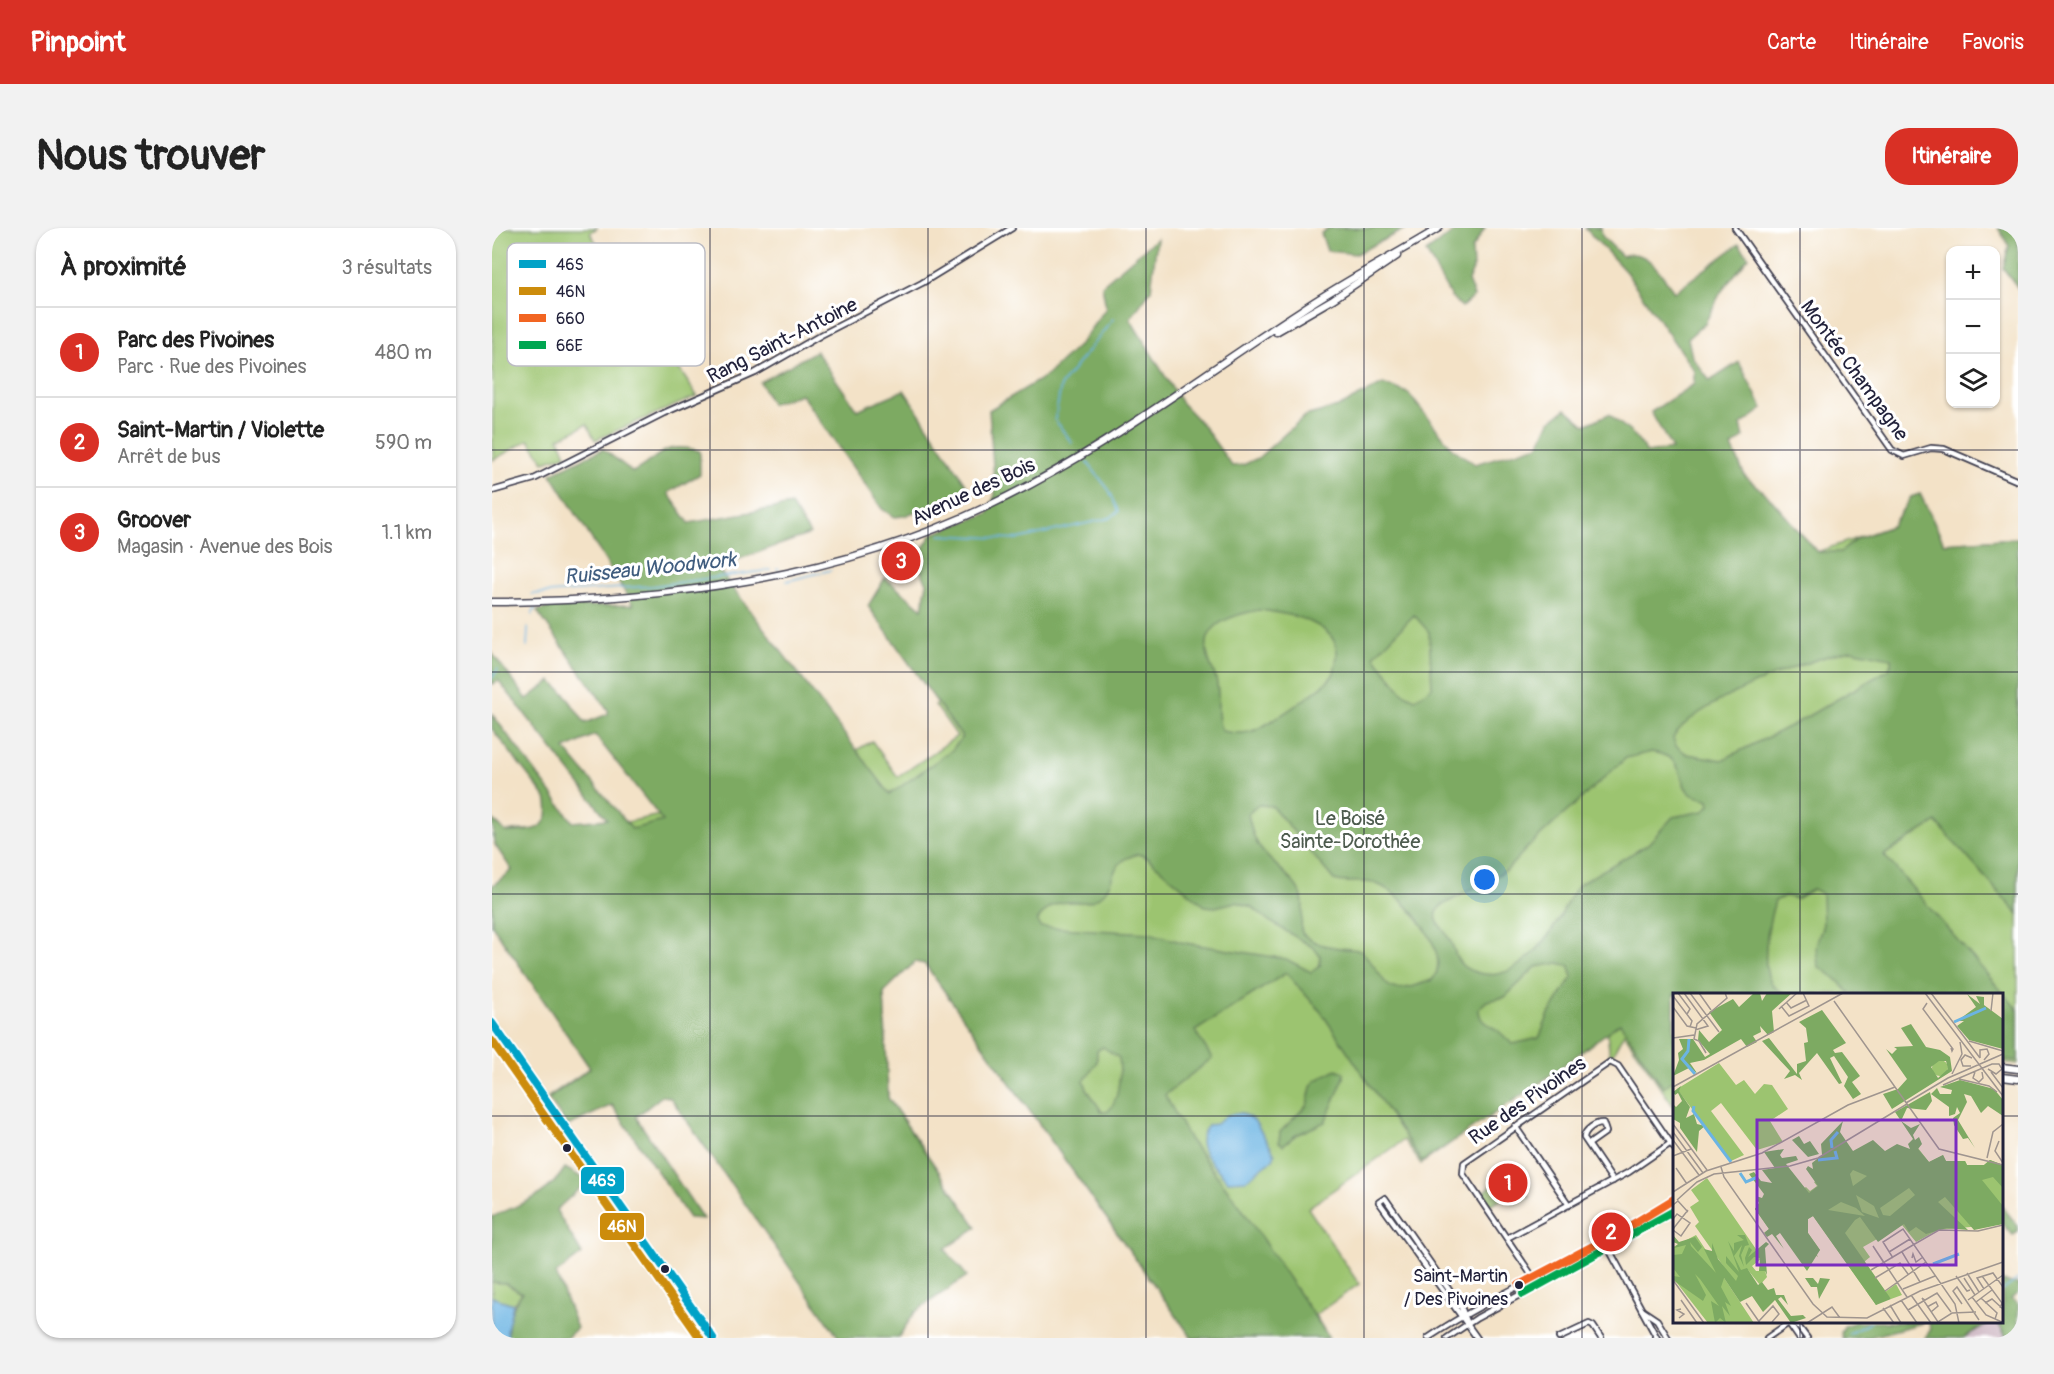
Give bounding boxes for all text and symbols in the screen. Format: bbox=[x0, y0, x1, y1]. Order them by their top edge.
text: Pinpoint bbox=[30, 25, 126, 60]
text: Carte bbox=[1767, 29, 1816, 56]
text: Itinéraire bbox=[1849, 29, 1929, 56]
text: Favoris bbox=[1962, 29, 2024, 56]
button: Itinéraire bbox=[1885, 128, 2018, 185]
text: Nous trouver bbox=[36, 130, 265, 182]
legend bbox=[507, 243, 705, 366]
map controls bbox=[1946, 246, 2000, 408]
button: + bbox=[1946, 246, 2000, 300]
text: À proximité bbox=[60, 251, 187, 283]
text: 3 résultats bbox=[342, 255, 432, 280]
text: 46S bbox=[556, 255, 584, 275]
text: 46N bbox=[556, 282, 585, 302]
street label: Rang Saint-Antoine bbox=[703, 292, 862, 389]
street label: Montée Champagne bbox=[1795, 295, 1914, 446]
button: − bbox=[1946, 300, 2000, 354]
text: 66O bbox=[556, 309, 585, 329]
text: Parc des Pivoines bbox=[117, 326, 274, 354]
text: 66E bbox=[556, 336, 583, 356]
text: 1 bbox=[76, 340, 83, 365]
text: 480 m bbox=[375, 340, 432, 365]
text: Parc · Rue des Pivoines bbox=[117, 354, 306, 379]
button: layers bbox=[1946, 354, 2000, 408]
text: Saint-Martin / Violette bbox=[117, 416, 324, 444]
text: 2 bbox=[74, 430, 85, 455]
text: 590 m bbox=[375, 430, 432, 455]
text: Arrêt de bus bbox=[117, 444, 220, 469]
street label: Avenue des Bois bbox=[907, 452, 1039, 531]
text: Groover bbox=[117, 506, 191, 534]
text: 3 bbox=[74, 520, 85, 545]
text: 1.1 km bbox=[382, 520, 432, 545]
text: Magasin · Avenue des Bois bbox=[117, 534, 332, 559]
pin: 3 bbox=[882, 538, 920, 584]
water label: Ruisseau Woodwork bbox=[563, 546, 739, 591]
park label: Le Boisé Sainte-Dorothée bbox=[1280, 806, 1420, 854]
your location bbox=[1470, 865, 1499, 894]
inset map bbox=[1673, 993, 2003, 1323]
street label: Rue des Pivoines bbox=[1464, 1051, 1591, 1150]
unlabelled marker bbox=[561, 1142, 573, 1154]
pin: 1 bbox=[1488, 1160, 1528, 1206]
line badge: 46S bbox=[580, 1166, 625, 1195]
text: 46S bbox=[588, 1171, 616, 1191]
pin: 2 bbox=[1592, 1210, 1630, 1254]
line badge: 46N bbox=[599, 1212, 645, 1241]
text: 46N bbox=[607, 1217, 637, 1237]
unlabelled marker bbox=[659, 1263, 671, 1275]
place label: Saint-Martin / Des Pivoines bbox=[1404, 1265, 1508, 1311]
marker: Saint-Martin / Des Pivoines bbox=[1513, 1279, 1525, 1291]

